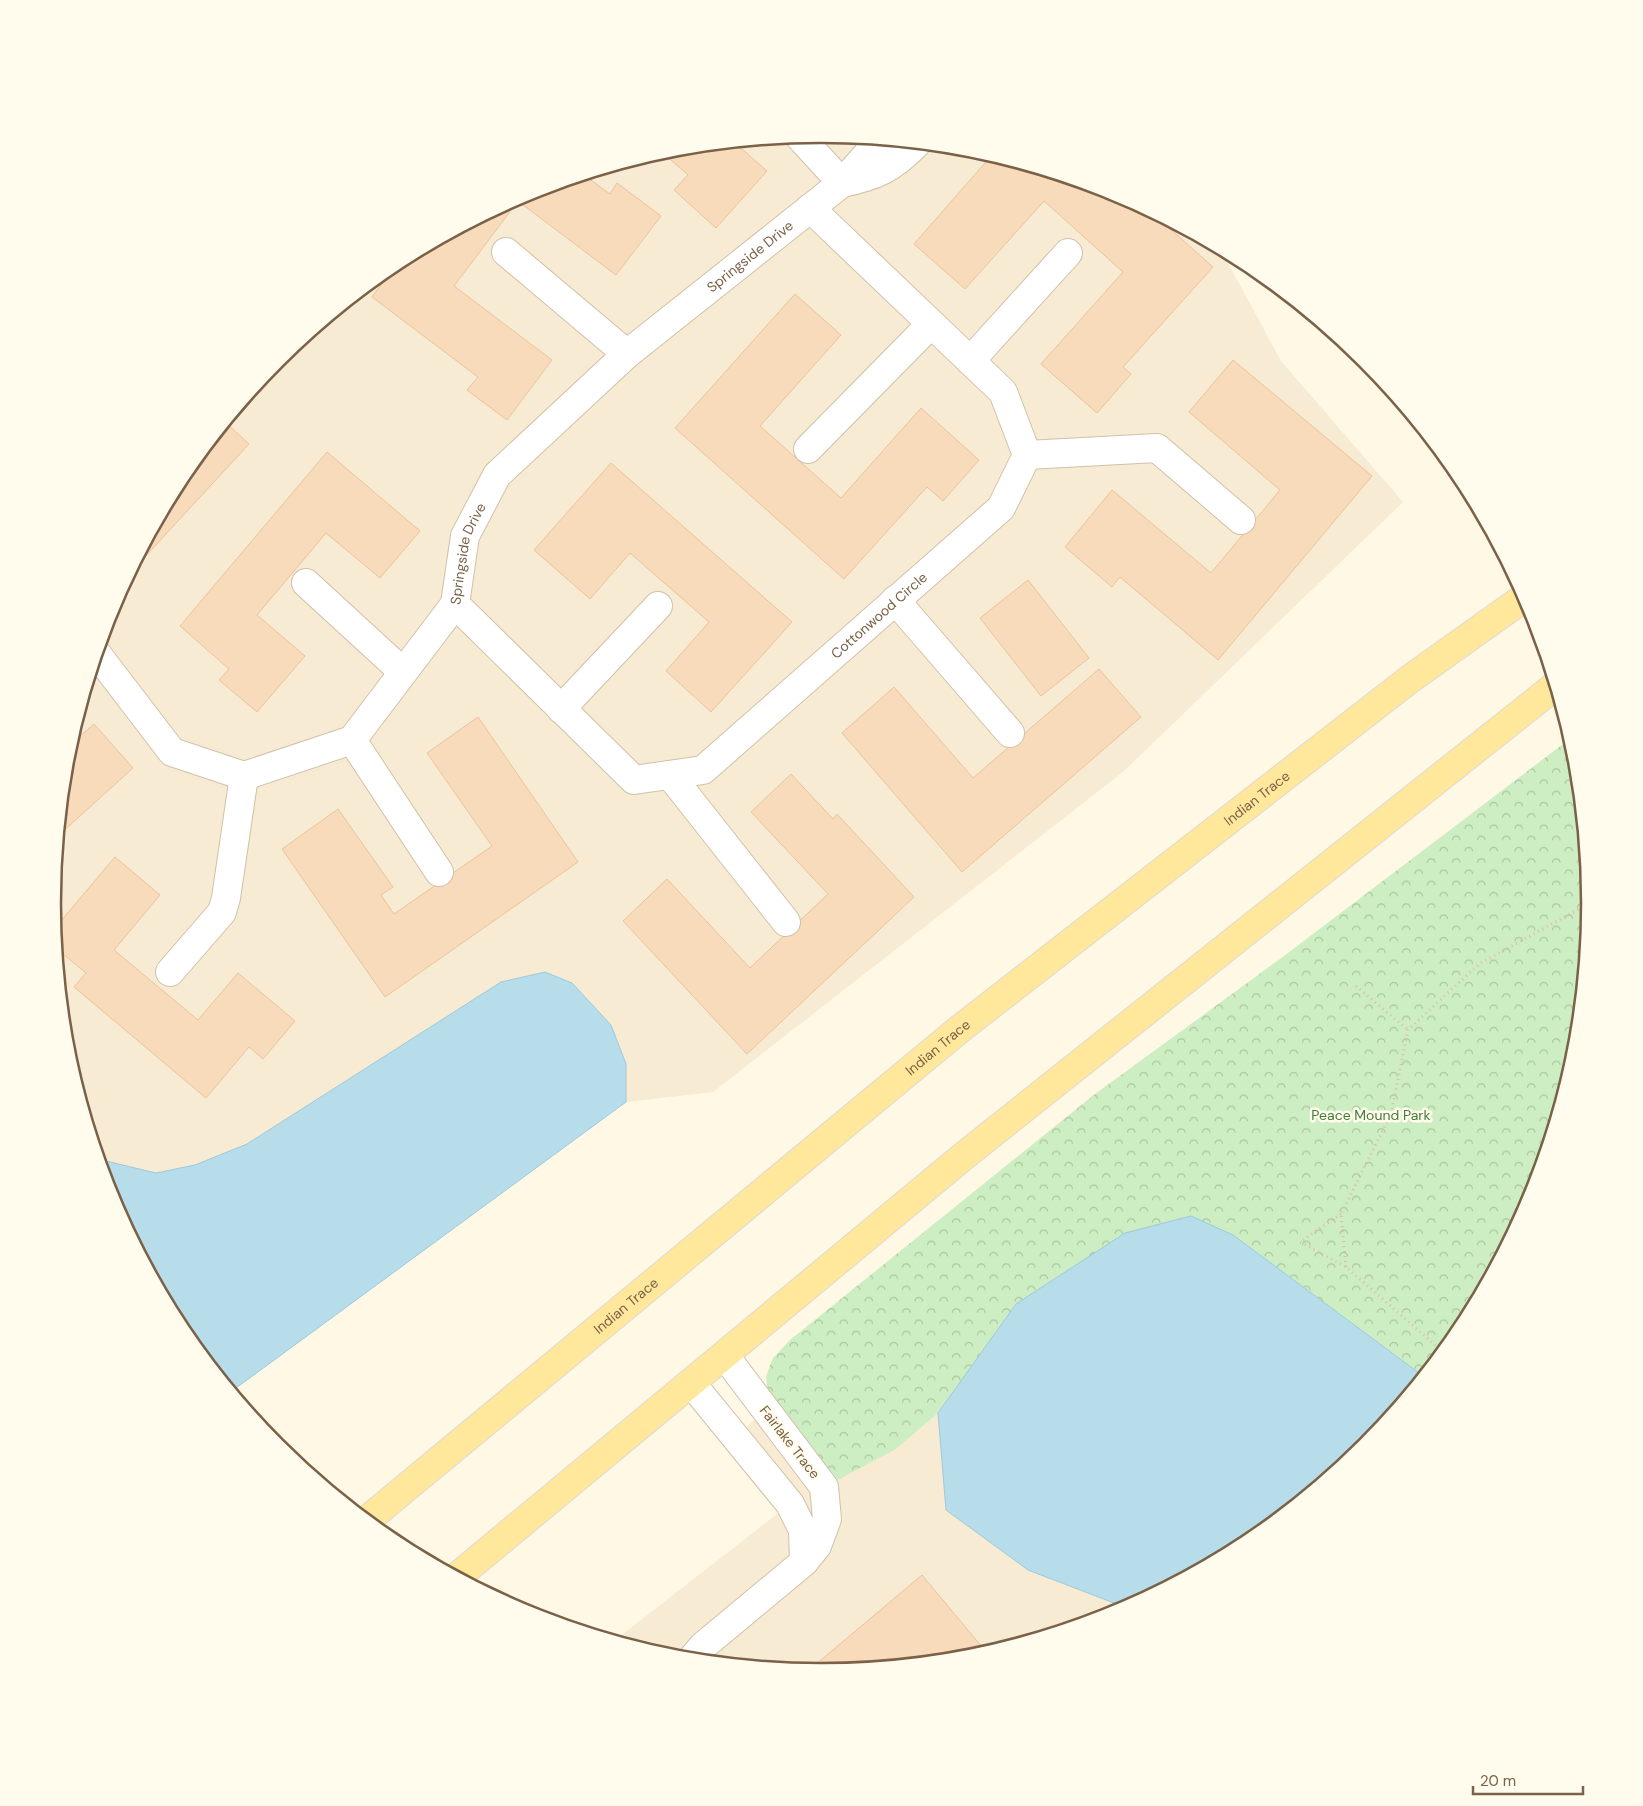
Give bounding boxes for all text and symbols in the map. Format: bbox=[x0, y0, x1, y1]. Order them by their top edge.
street label: Springside Drive bbox=[703, 216, 797, 296]
street label: Springside Drive bbox=[446, 500, 490, 606]
street label: Cottonwood Circle bbox=[827, 568, 931, 662]
street label: Indian Trace bbox=[1220, 767, 1293, 829]
street label: Indian Trace bbox=[902, 1015, 974, 1079]
park label: Peace Mound Park bbox=[1311, 1106, 1431, 1124]
street label: Indian Trace bbox=[590, 1274, 662, 1338]
street label: Fairlake Trace bbox=[756, 1402, 824, 1482]
scale bar bbox=[1473, 1764, 1583, 1796]
text: 20 m bbox=[1480, 1771, 1516, 1791]

